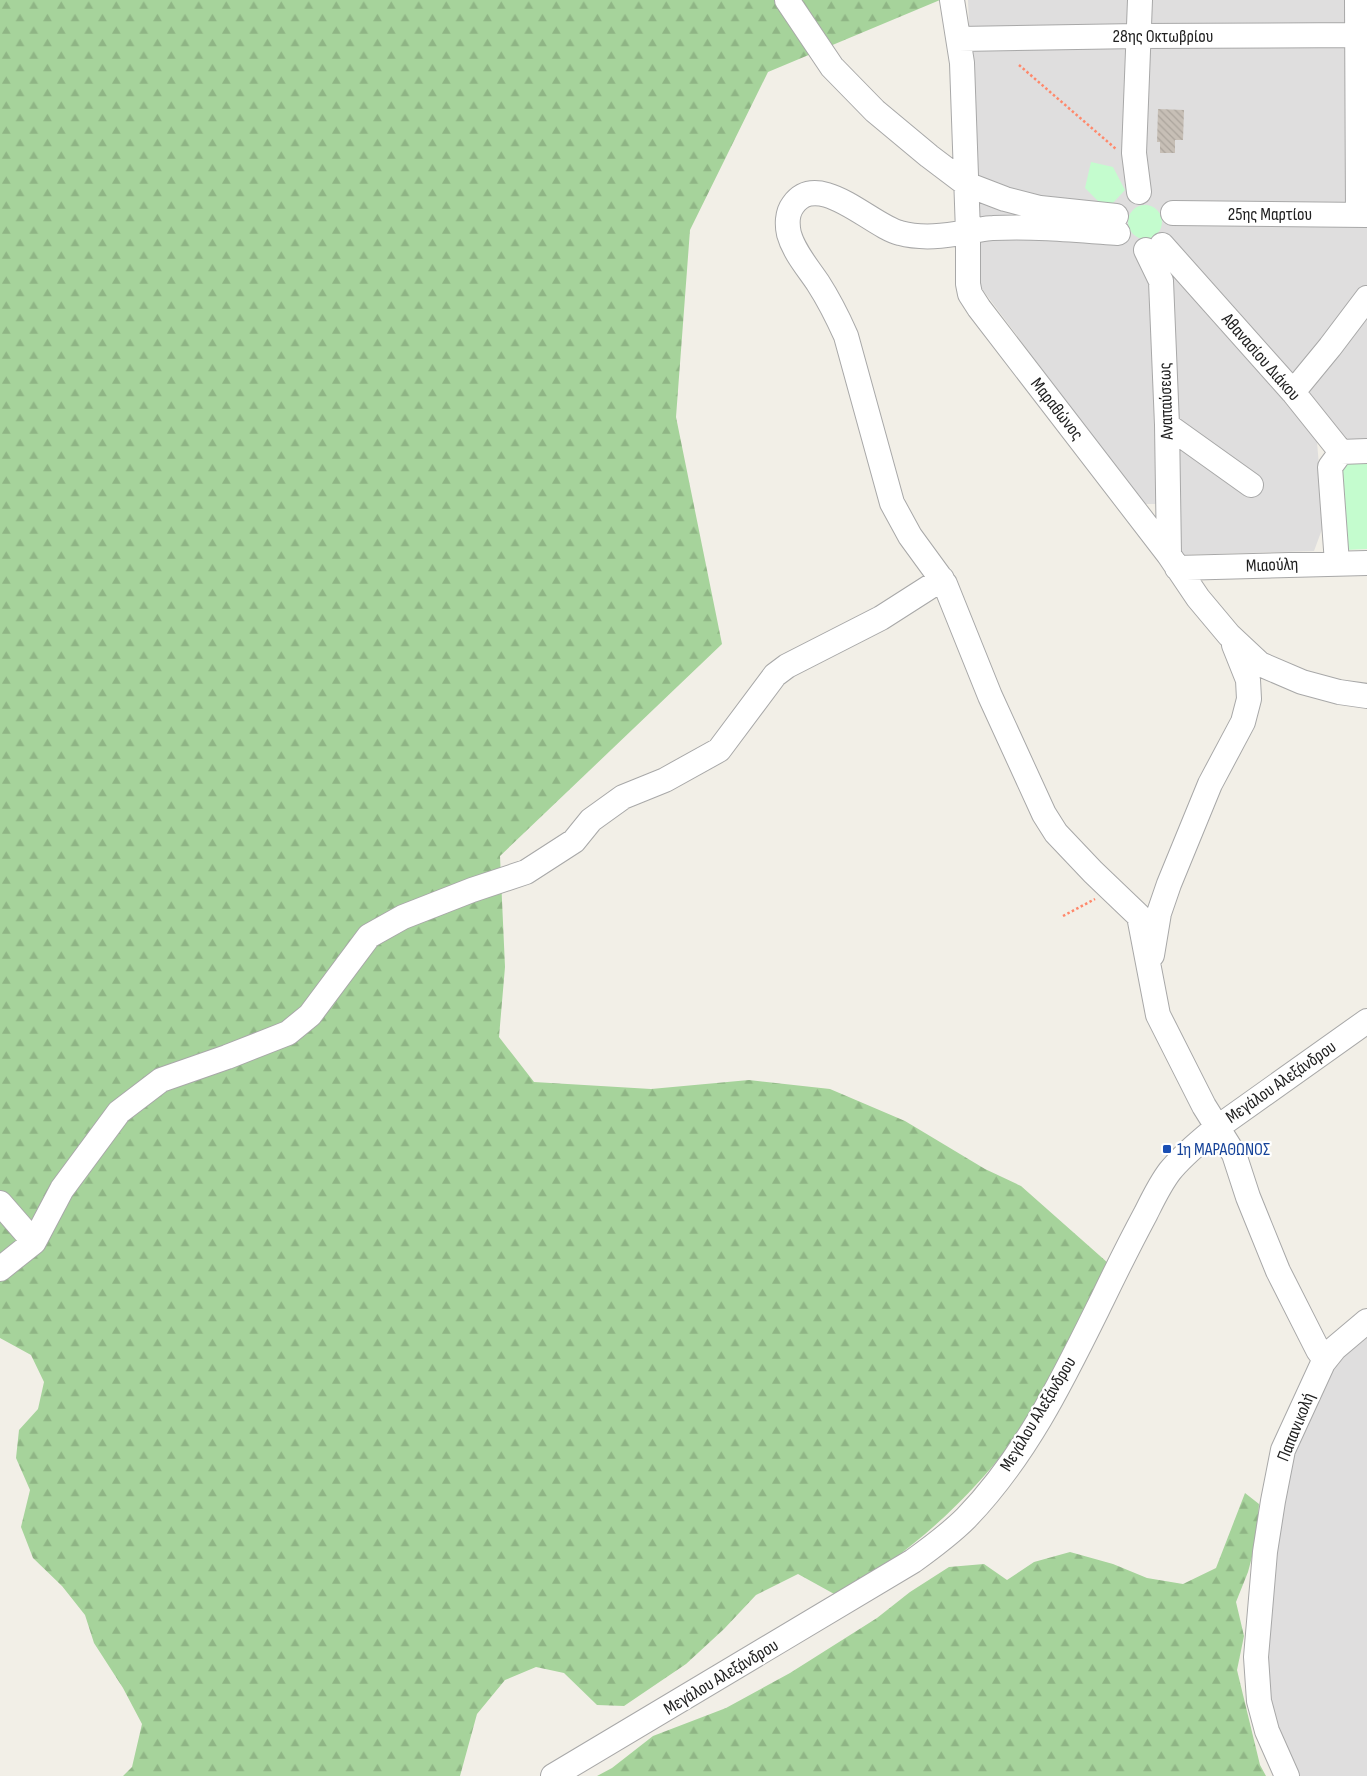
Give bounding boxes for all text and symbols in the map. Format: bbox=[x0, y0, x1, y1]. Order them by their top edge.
street label: 28ης Οκτωβρίου bbox=[1113, 26, 1213, 47]
street label: 25ης Μαρτίου bbox=[1228, 204, 1312, 225]
street label: Αθανασίου Διάκου bbox=[1217, 308, 1305, 405]
street label: Αναπαύσεως bbox=[1154, 362, 1178, 441]
street label: Μαραθώνος bbox=[1026, 374, 1088, 444]
street label: Μιαούλη bbox=[1246, 554, 1298, 576]
street label: Μεγάλου Αλεξάνδρου bbox=[1222, 1036, 1340, 1128]
place label: 1η ΜΑΡΑΘΩΝΟΣ bbox=[1177, 1139, 1270, 1160]
marker: 1η ΜΑΡΑΘΩΝΟΣ bbox=[1161, 1143, 1173, 1155]
street label: Μεγάλου Αλεξάνδρου bbox=[996, 1353, 1080, 1475]
street label: Παπανικολή bbox=[1273, 1390, 1319, 1464]
street label: Μεγάλου Αλεξάνδρου bbox=[660, 1635, 782, 1719]

